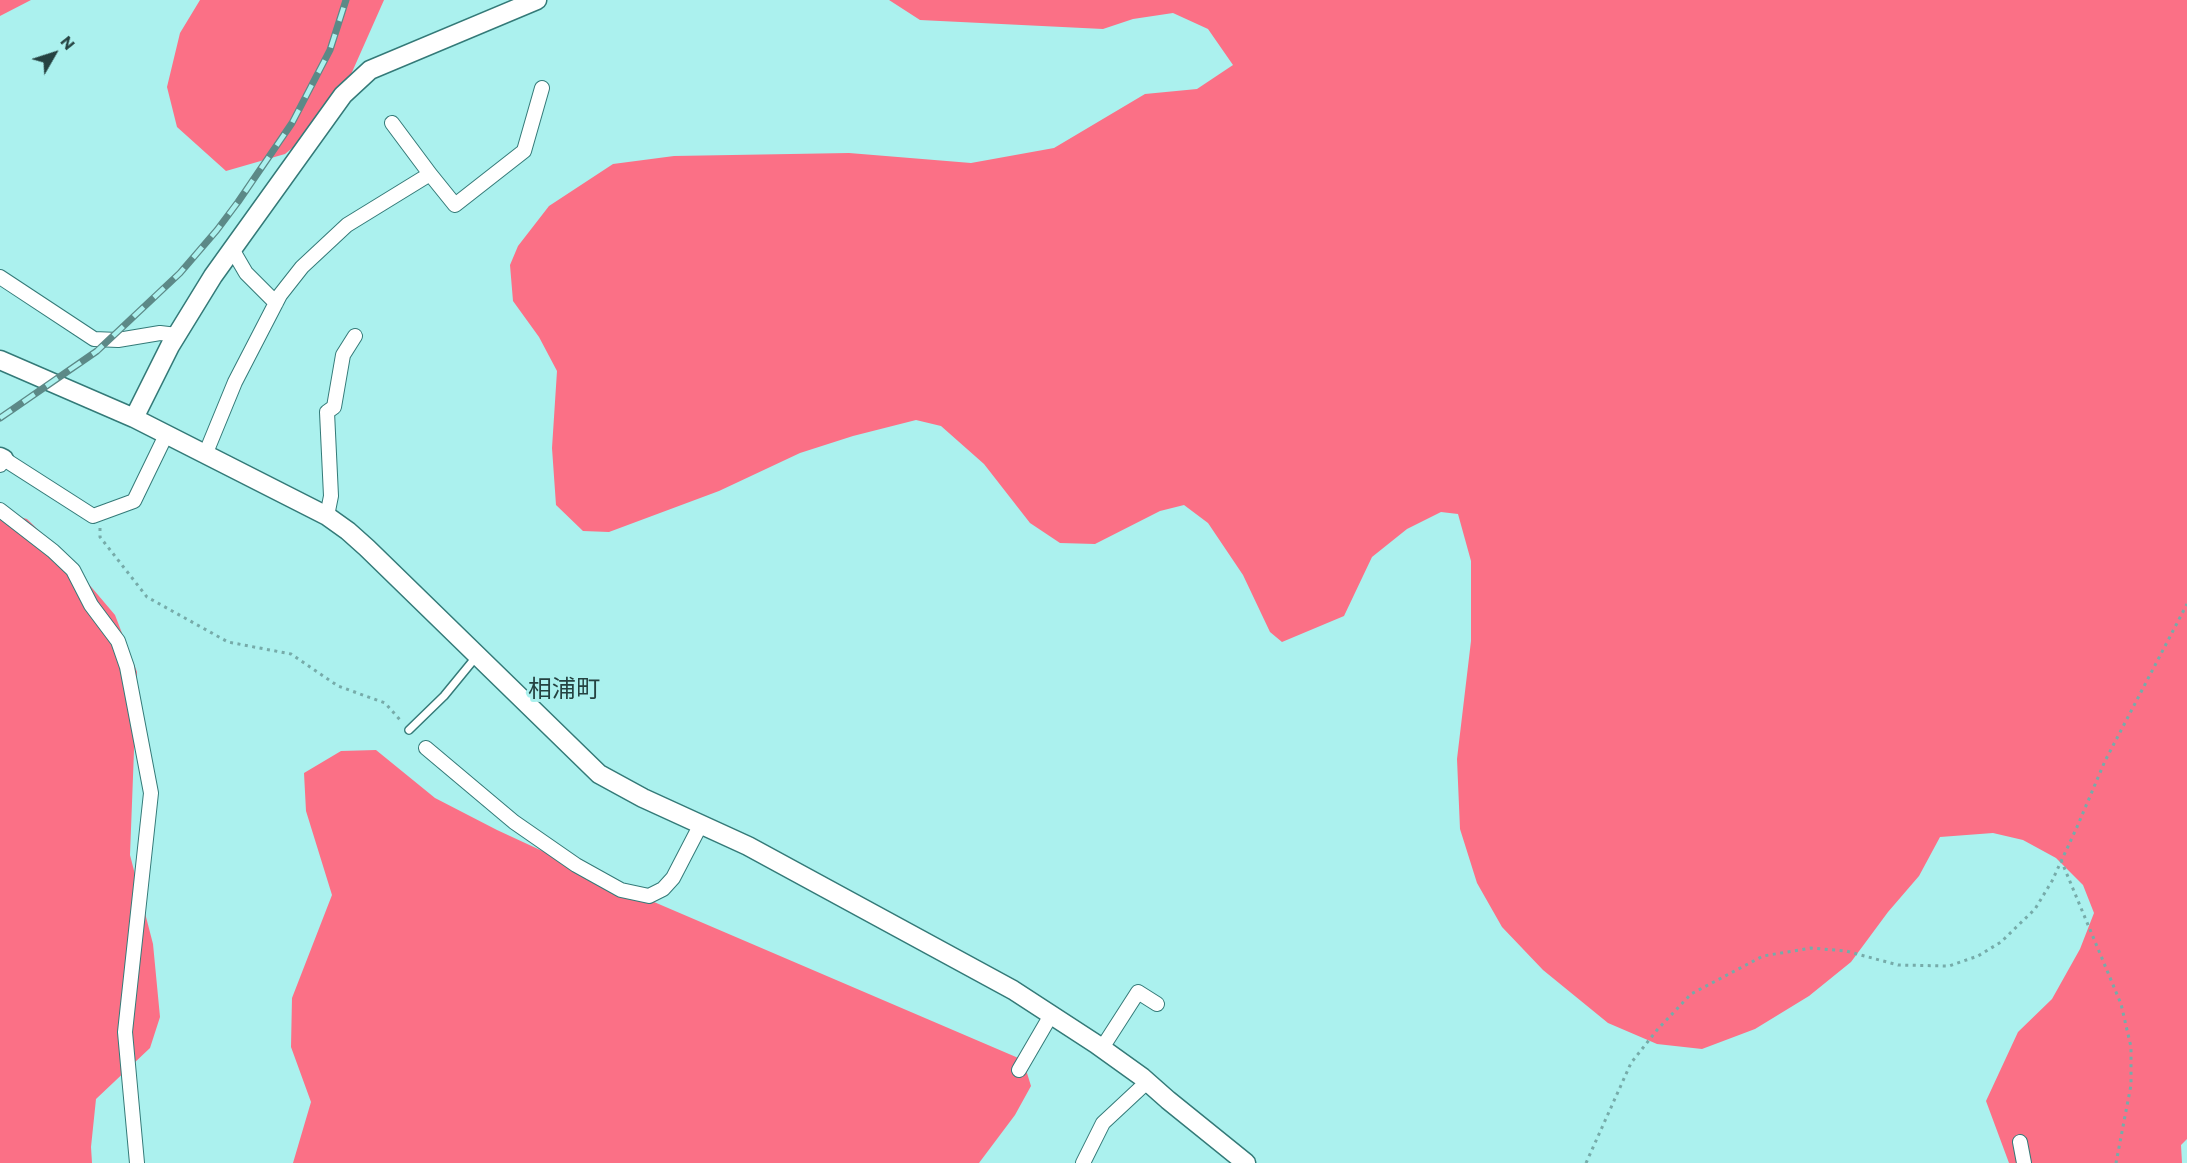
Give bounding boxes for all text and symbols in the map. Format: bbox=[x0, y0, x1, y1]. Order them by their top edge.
north arrow bbox=[24, 24, 84, 84]
text: N bbox=[57, 32, 80, 53]
district label: 相浦町 bbox=[528, 675, 600, 703]

